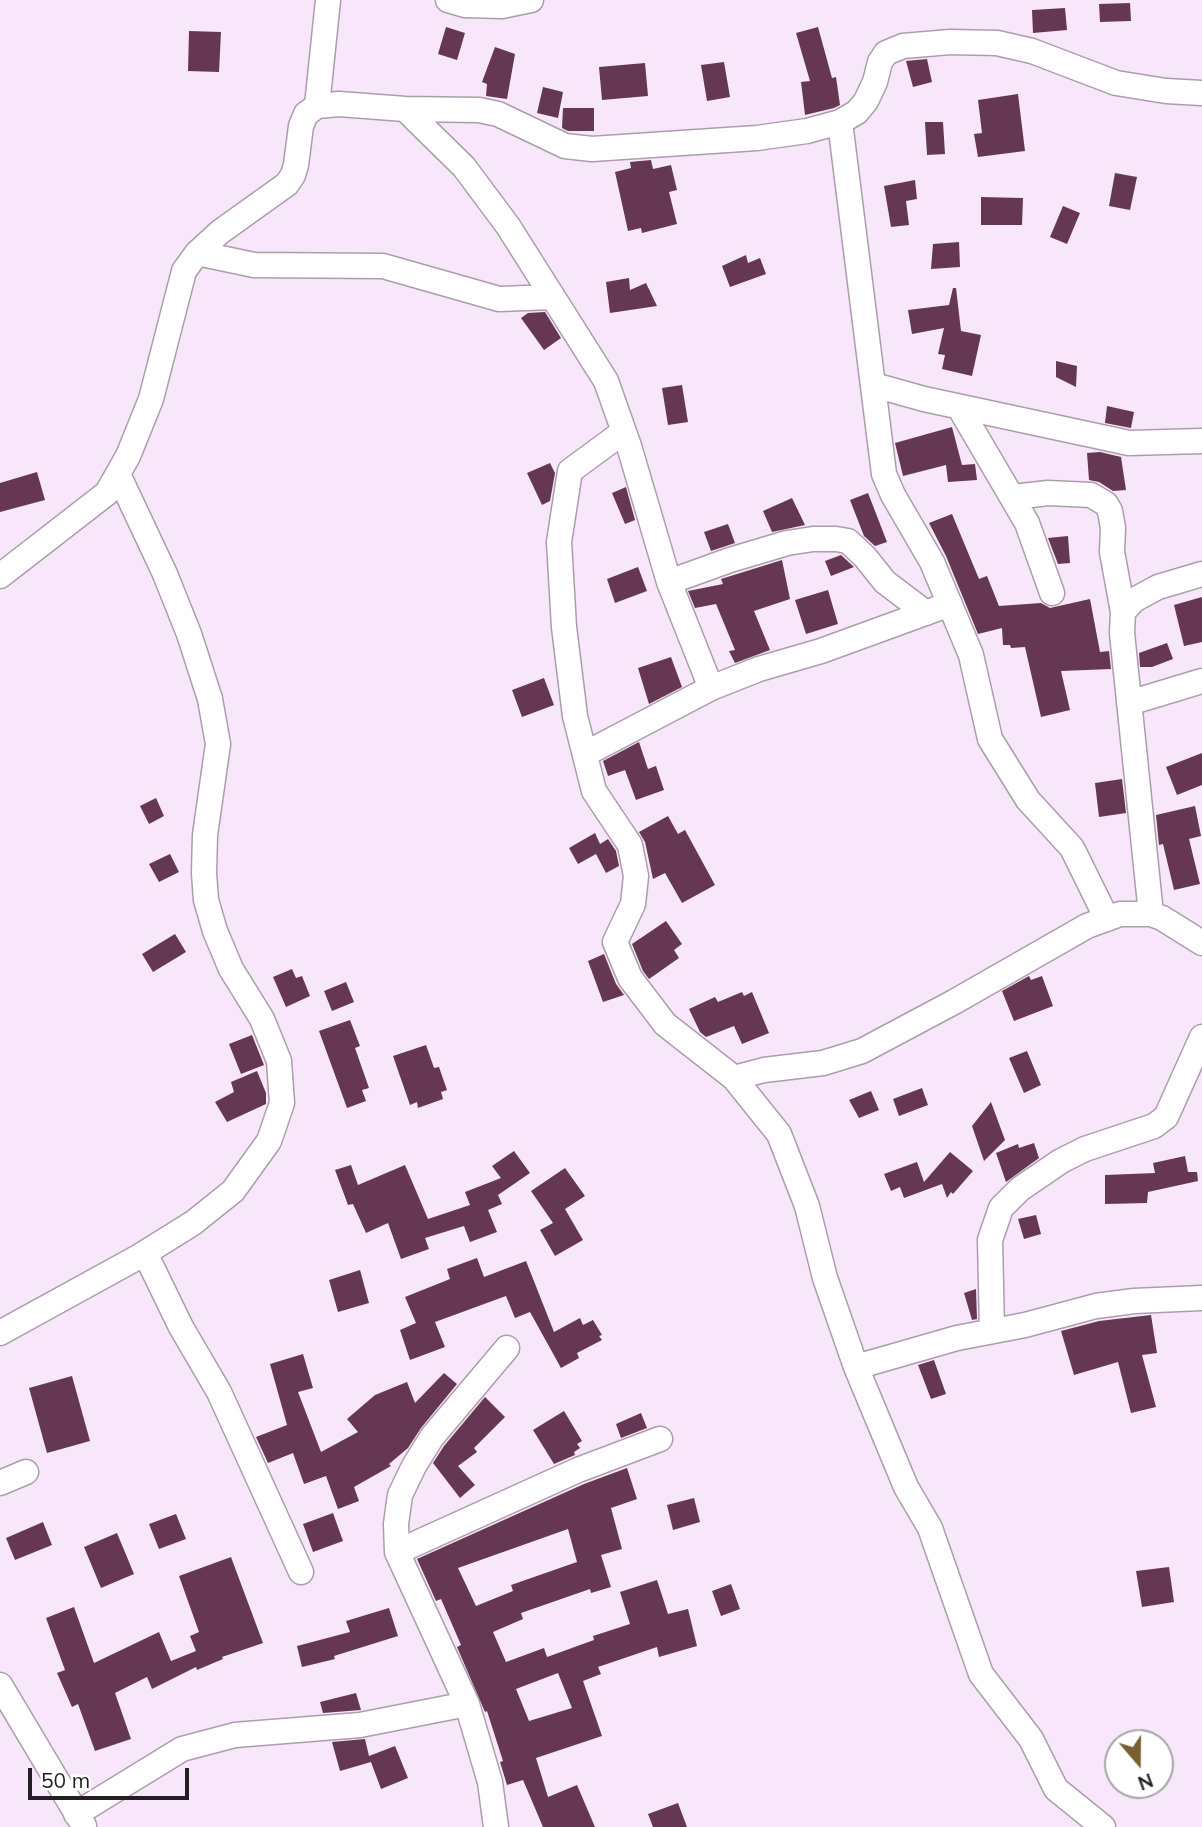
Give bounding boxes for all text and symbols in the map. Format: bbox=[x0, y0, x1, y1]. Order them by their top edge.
north arrow bbox=[1104, 1729, 1174, 1799]
scale bar bbox=[32, 1754, 192, 1798]
text: 50 m bbox=[41, 1767, 90, 1793]
text: N bbox=[1135, 1768, 1156, 1796]

